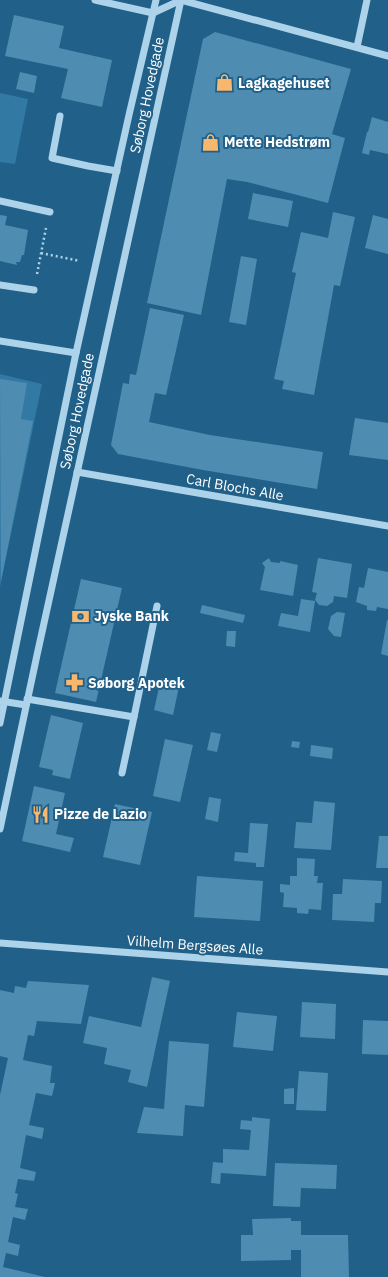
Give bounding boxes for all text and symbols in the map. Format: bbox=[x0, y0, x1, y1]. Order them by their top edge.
street label: Søborg Hovedgade bbox=[126, 35, 168, 155]
shop icon: Lagkagehuset bbox=[215, 73, 235, 93]
place label: Lagkagehuset bbox=[238, 74, 330, 92]
shop icon: Mette Hedstrøm bbox=[201, 132, 221, 152]
place label: Mette Hedstrøm bbox=[224, 133, 330, 151]
street label: Søborg Hovedgade bbox=[56, 351, 98, 471]
street label: Carl Blochs Alle bbox=[185, 470, 285, 504]
bank icon: Jyske Bank bbox=[71, 606, 91, 626]
place label: Jyske Bank bbox=[94, 607, 170, 625]
pharmacy icon: Søborg Apotek bbox=[65, 673, 85, 693]
place label: Søborg Apotek bbox=[88, 674, 186, 692]
restaurant icon: Pizze de Lazio bbox=[31, 804, 51, 824]
place label: Pizze de Lazio bbox=[54, 805, 147, 823]
street label: Vilhelm Bergsøes Alle bbox=[126, 931, 264, 959]

